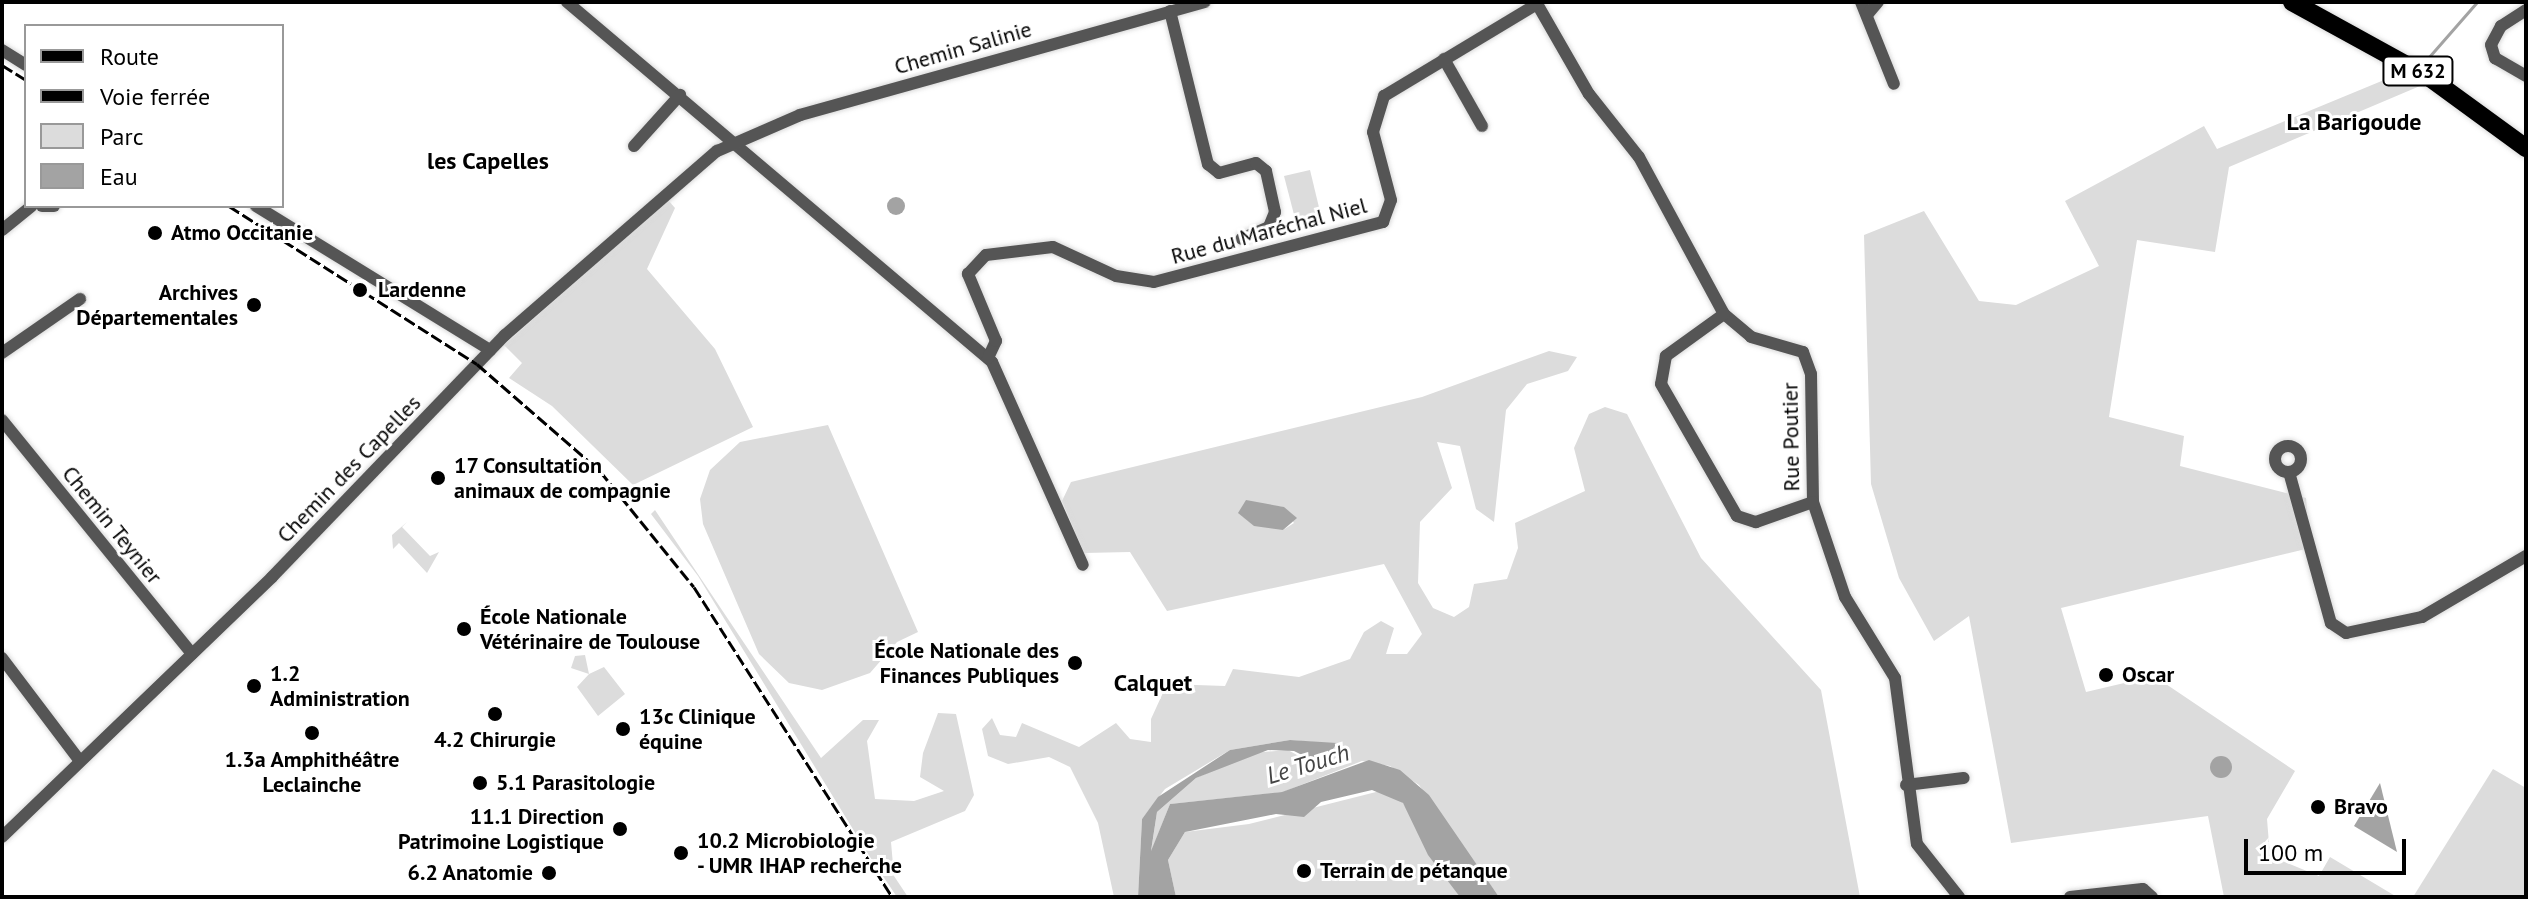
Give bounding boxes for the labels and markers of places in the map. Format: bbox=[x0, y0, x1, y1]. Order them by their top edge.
place label: Atmo Occitanie bbox=[171, 220, 313, 246]
marker: Atmo Occitanie bbox=[146, 224, 164, 242]
place label: Lardenne bbox=[378, 277, 466, 303]
place label: Archives Départementales bbox=[76, 279, 238, 330]
marker: Lardenne bbox=[349, 279, 371, 301]
marker: Archives Départementales bbox=[245, 296, 263, 314]
place label: 17 Consultation animaux de compagnie bbox=[454, 452, 671, 504]
marker: 17 Consultation animaux de compagnie bbox=[429, 469, 447, 487]
place label: École Nationale Vétérinaire de Toulouse bbox=[480, 603, 701, 654]
marker: École Nationale Vétérinaire de Toulouse bbox=[455, 620, 473, 638]
place label: École Nationale des Finances Publiques bbox=[874, 637, 1059, 688]
marker: École Nationale des Finances Publiques bbox=[1066, 654, 1084, 672]
place label: 1.2 Administration bbox=[270, 660, 410, 712]
place label: Oscar bbox=[2122, 662, 2174, 688]
marker: Oscar bbox=[2097, 666, 2115, 684]
marker: 1.2 Administration bbox=[245, 677, 263, 695]
place label: 13c Clinique équine bbox=[639, 703, 756, 754]
marker: 4.2 Chirurgie bbox=[486, 705, 504, 723]
marker: 13c Clinique équine bbox=[614, 720, 632, 738]
marker: 1.3a Amphithéâtre Leclainche bbox=[303, 724, 321, 742]
place label: 4.2 Chirurgie bbox=[434, 727, 556, 753]
place label: 1.3a Amphithéâtre Leclainche bbox=[224, 746, 400, 798]
place label: 5.1 Parasitologie bbox=[496, 770, 655, 796]
marker: 5.1 Parasitologie bbox=[471, 774, 489, 792]
place label: Bravo bbox=[2334, 794, 2388, 820]
marker: Bravo bbox=[2309, 798, 2327, 816]
place label: 11.1 Direction Patrimoine Logistique bbox=[398, 803, 604, 854]
marker: 11.1 Direction Patrimoine Logistique bbox=[611, 820, 629, 838]
place label: 10.2 Microbiologie - UMR IHAP recherche bbox=[697, 827, 905, 878]
marker: 10.2 Microbiologie - UMR IHAP recherche bbox=[672, 844, 690, 862]
place label: Terrain de pétanque bbox=[1320, 858, 1508, 884]
place label: 6.2 Anatomie bbox=[407, 860, 533, 886]
marker: Terrain de pétanque bbox=[1295, 862, 1313, 880]
marker: 6.2 Anatomie bbox=[540, 864, 558, 882]

